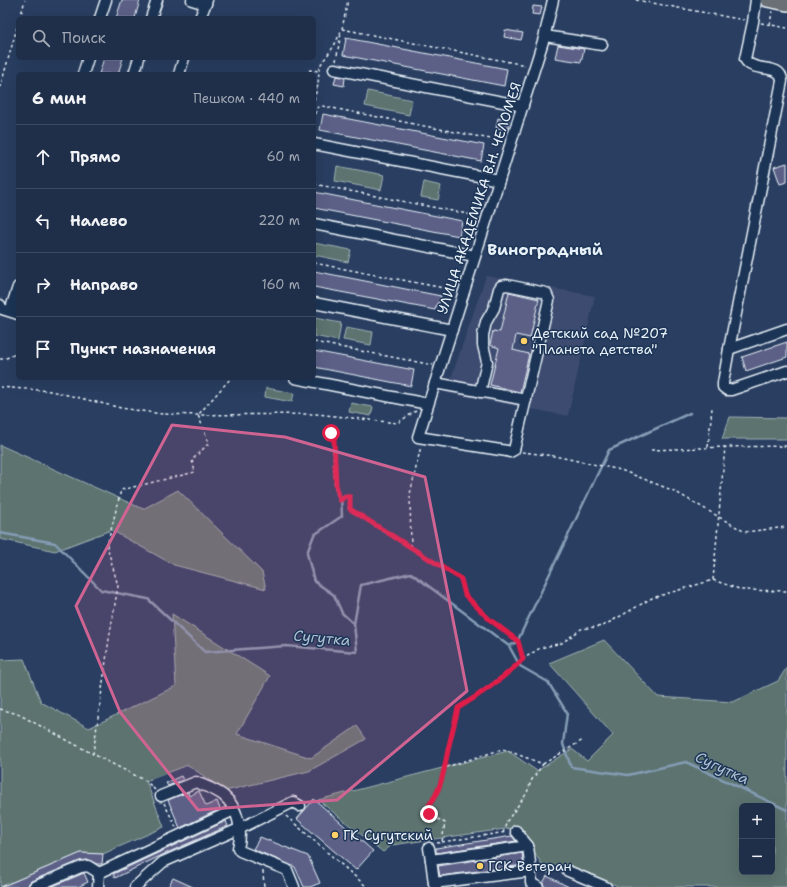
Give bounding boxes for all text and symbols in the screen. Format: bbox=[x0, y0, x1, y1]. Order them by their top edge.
search box bbox=[16, 16, 316, 60]
icon: search bbox=[30, 27, 52, 49]
text: Поиск bbox=[62, 28, 106, 48]
street label: УЛИЦА АКАДЕМИКА В.Н. ЧЕЛОМЕЯ bbox=[433, 80, 525, 316]
text: 6 мин bbox=[32, 87, 87, 109]
text: Пешком · 440 m bbox=[193, 90, 300, 107]
icon: ahead bbox=[32, 146, 54, 168]
text: Прямо bbox=[70, 147, 120, 167]
text: 60 m bbox=[267, 148, 300, 165]
icon: left bbox=[32, 210, 54, 232]
text: Налево bbox=[70, 211, 128, 231]
text: 220 m bbox=[258, 212, 300, 229]
district label: Виноградный bbox=[487, 239, 603, 260]
icon: right bbox=[32, 274, 54, 296]
text: Направо bbox=[70, 275, 138, 295]
text: 160 m bbox=[262, 276, 300, 293]
place label: Детский сад №207 "Планета детства" bbox=[532, 324, 668, 358]
marker: Детский сад №207 "Планета детства" bbox=[519, 336, 529, 346]
icon: arrive bbox=[32, 338, 54, 360]
text: Пункт назначения bbox=[70, 339, 216, 359]
route start bbox=[322, 424, 340, 442]
water label: Сугутка bbox=[293, 626, 351, 650]
water label: Сугутка bbox=[692, 747, 752, 789]
map controls bbox=[739, 803, 775, 875]
button: + bbox=[739, 803, 775, 839]
route end bbox=[420, 805, 438, 823]
place label: ГК Сугутский bbox=[343, 826, 433, 844]
marker: ГК Сугутский bbox=[330, 830, 340, 840]
button: − bbox=[739, 839, 775, 875]
place label: ГСК Ветеран bbox=[488, 857, 572, 875]
marker: ГСК Ветеран bbox=[475, 861, 485, 871]

